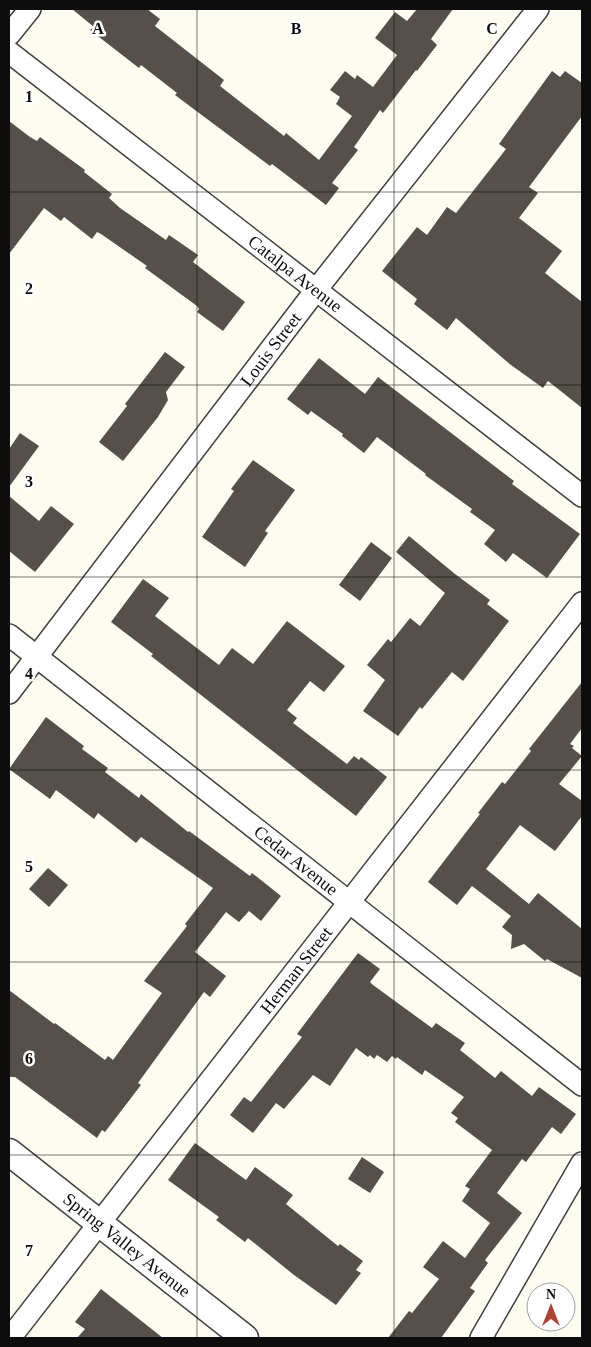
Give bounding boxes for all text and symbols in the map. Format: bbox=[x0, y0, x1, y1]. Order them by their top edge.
text: A bbox=[92, 20, 104, 37]
text: B bbox=[291, 20, 302, 37]
text: C bbox=[486, 20, 498, 37]
text: 1 bbox=[25, 88, 33, 105]
street label: Catalpa Avenue bbox=[244, 231, 346, 316]
text: 2 bbox=[25, 280, 33, 297]
street label: Louis Street bbox=[236, 308, 305, 390]
text: 3 bbox=[25, 473, 33, 490]
text: 4 bbox=[25, 665, 33, 682]
street label: Cedar Avenue bbox=[250, 821, 342, 900]
text: 5 bbox=[25, 858, 33, 875]
street label: Herman Street bbox=[256, 923, 336, 1018]
text: 6 bbox=[25, 1050, 33, 1067]
street label: Spring Valley Avenue bbox=[59, 1189, 194, 1301]
text: 7 bbox=[25, 1242, 33, 1259]
north arrow bbox=[526, 1282, 576, 1332]
text: N bbox=[546, 1287, 556, 1302]

